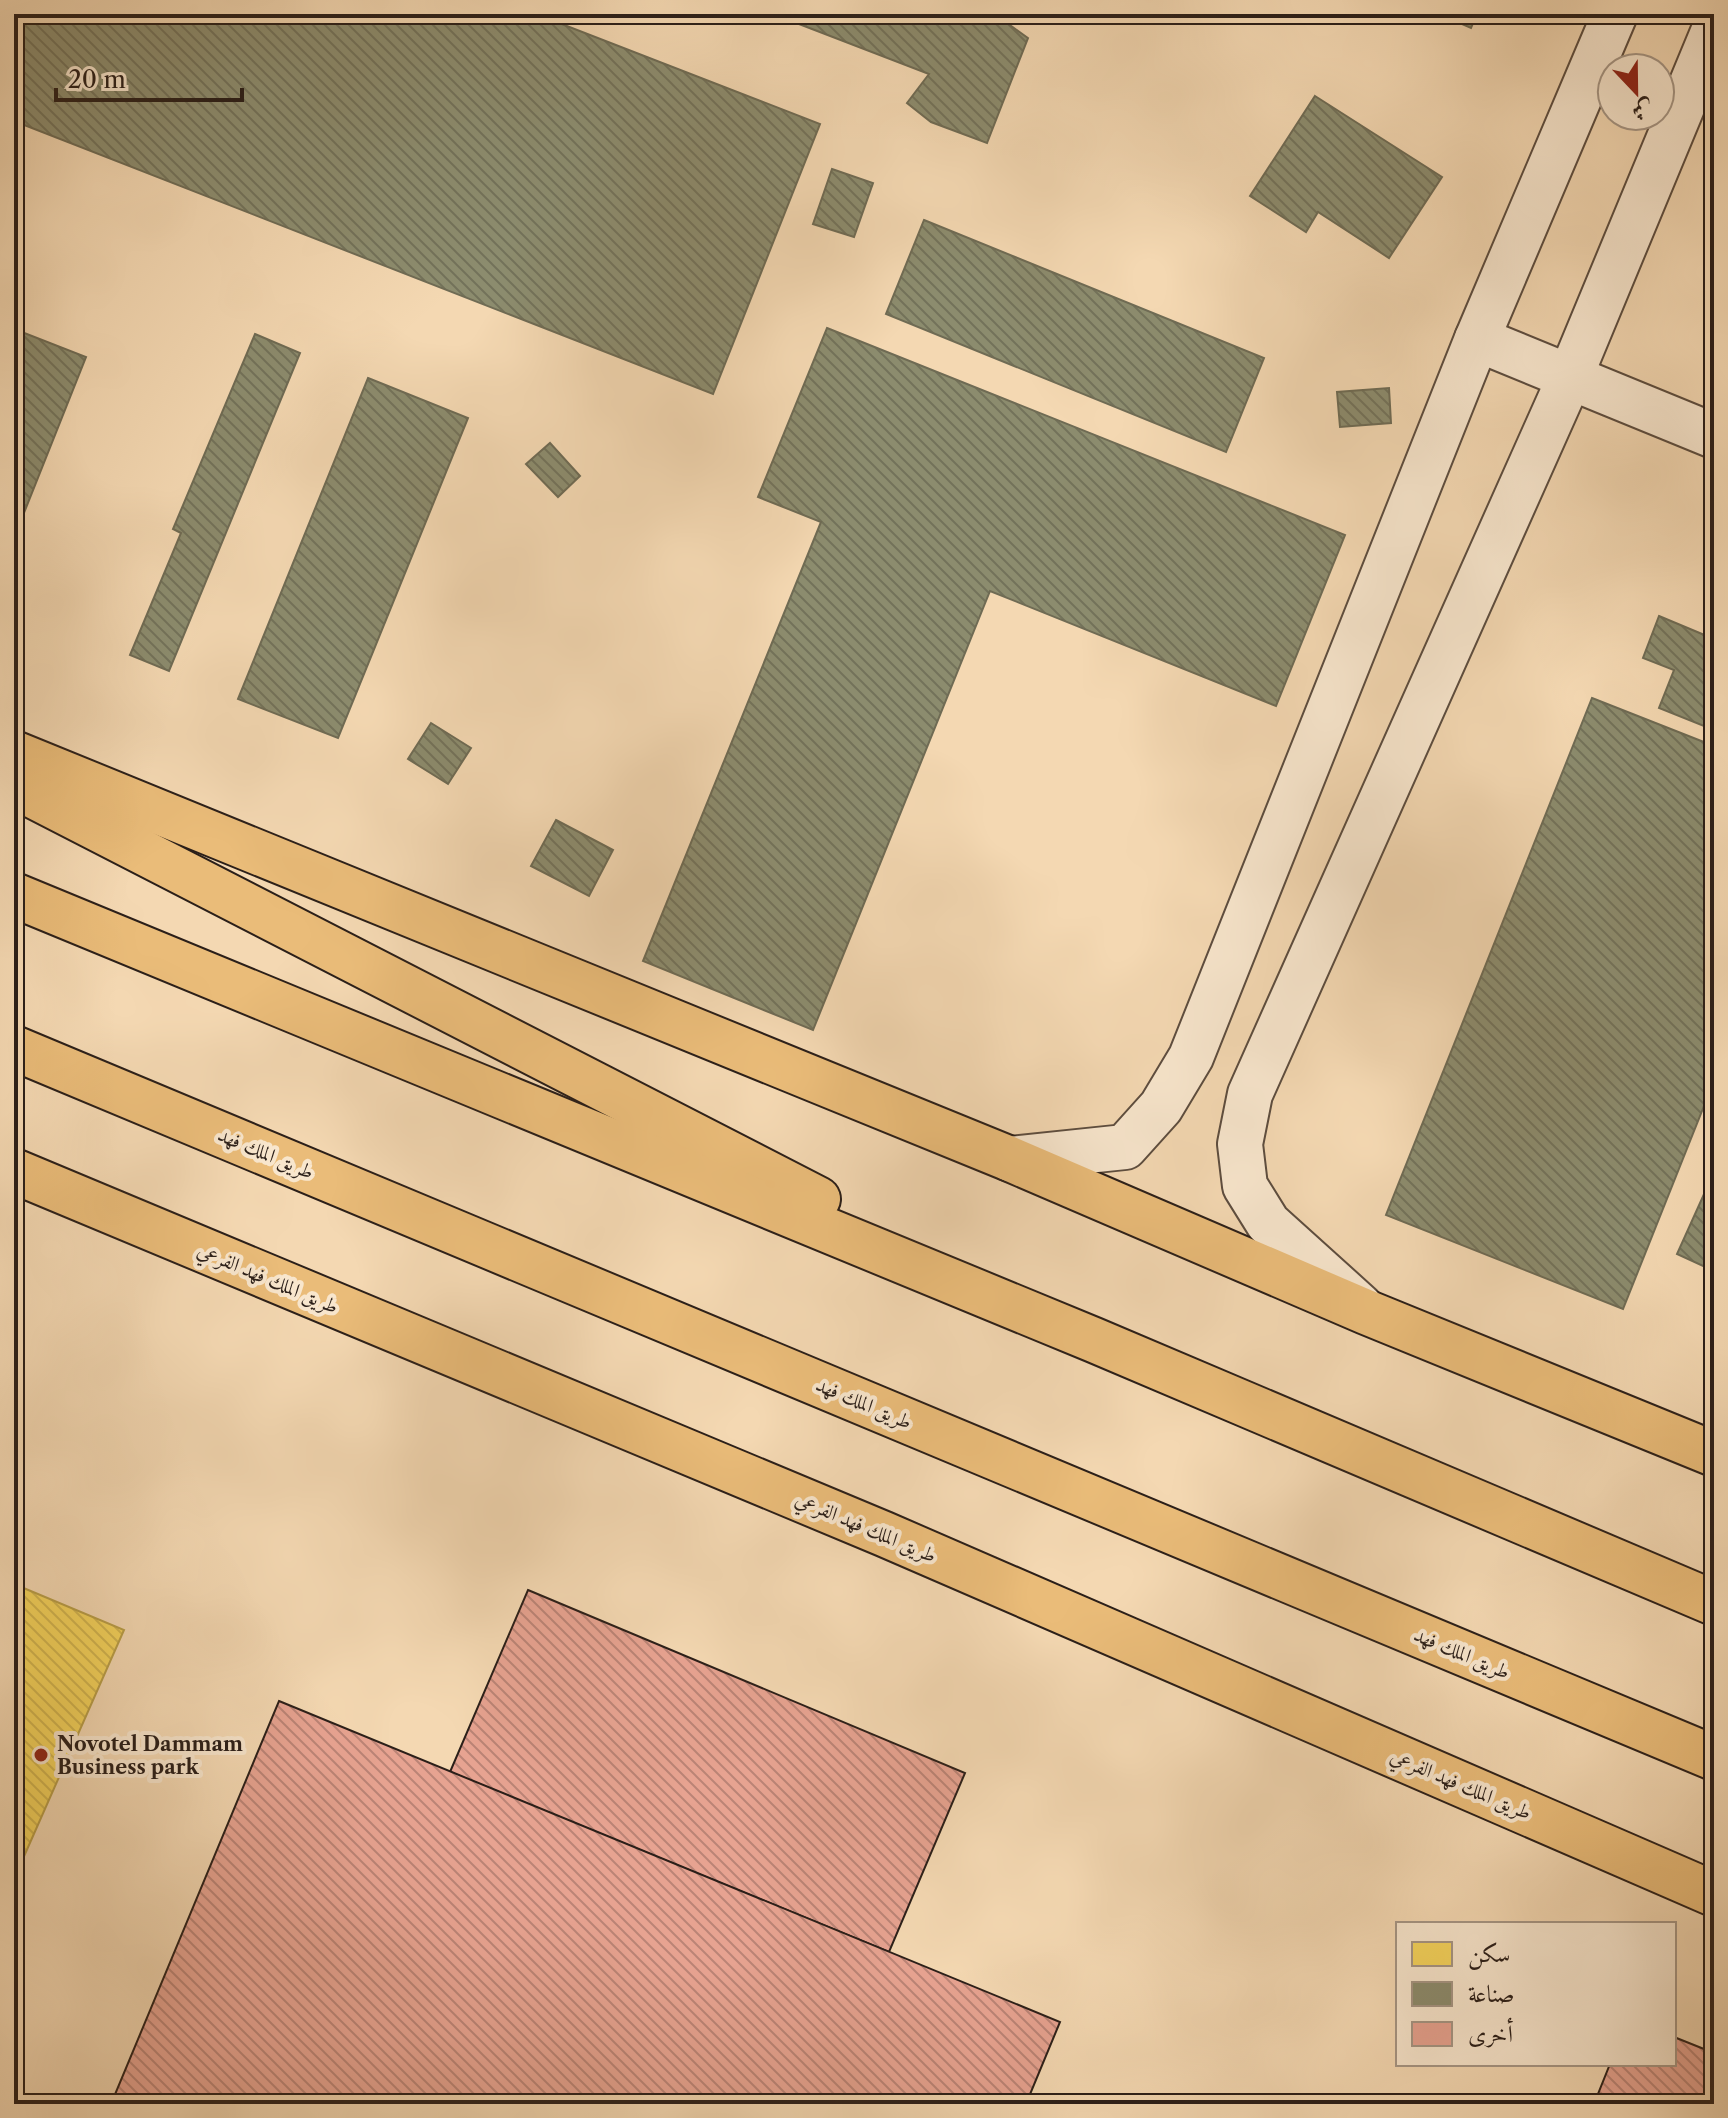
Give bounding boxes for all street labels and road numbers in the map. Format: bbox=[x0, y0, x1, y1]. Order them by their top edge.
street label: طريق الملك فهد bbox=[214, 1122, 318, 1185]
street label: طريق الملك فهد الفرعي bbox=[192, 1237, 342, 1322]
street label: طريق الملك فهد bbox=[812, 1372, 916, 1435]
street label: طريق الملك فهد الفرعي bbox=[790, 1486, 940, 1571]
street label: طريق الملك فهد bbox=[1410, 1622, 1514, 1685]
street label: طريق الملك فهد الفرعي bbox=[1385, 1743, 1535, 1828]

